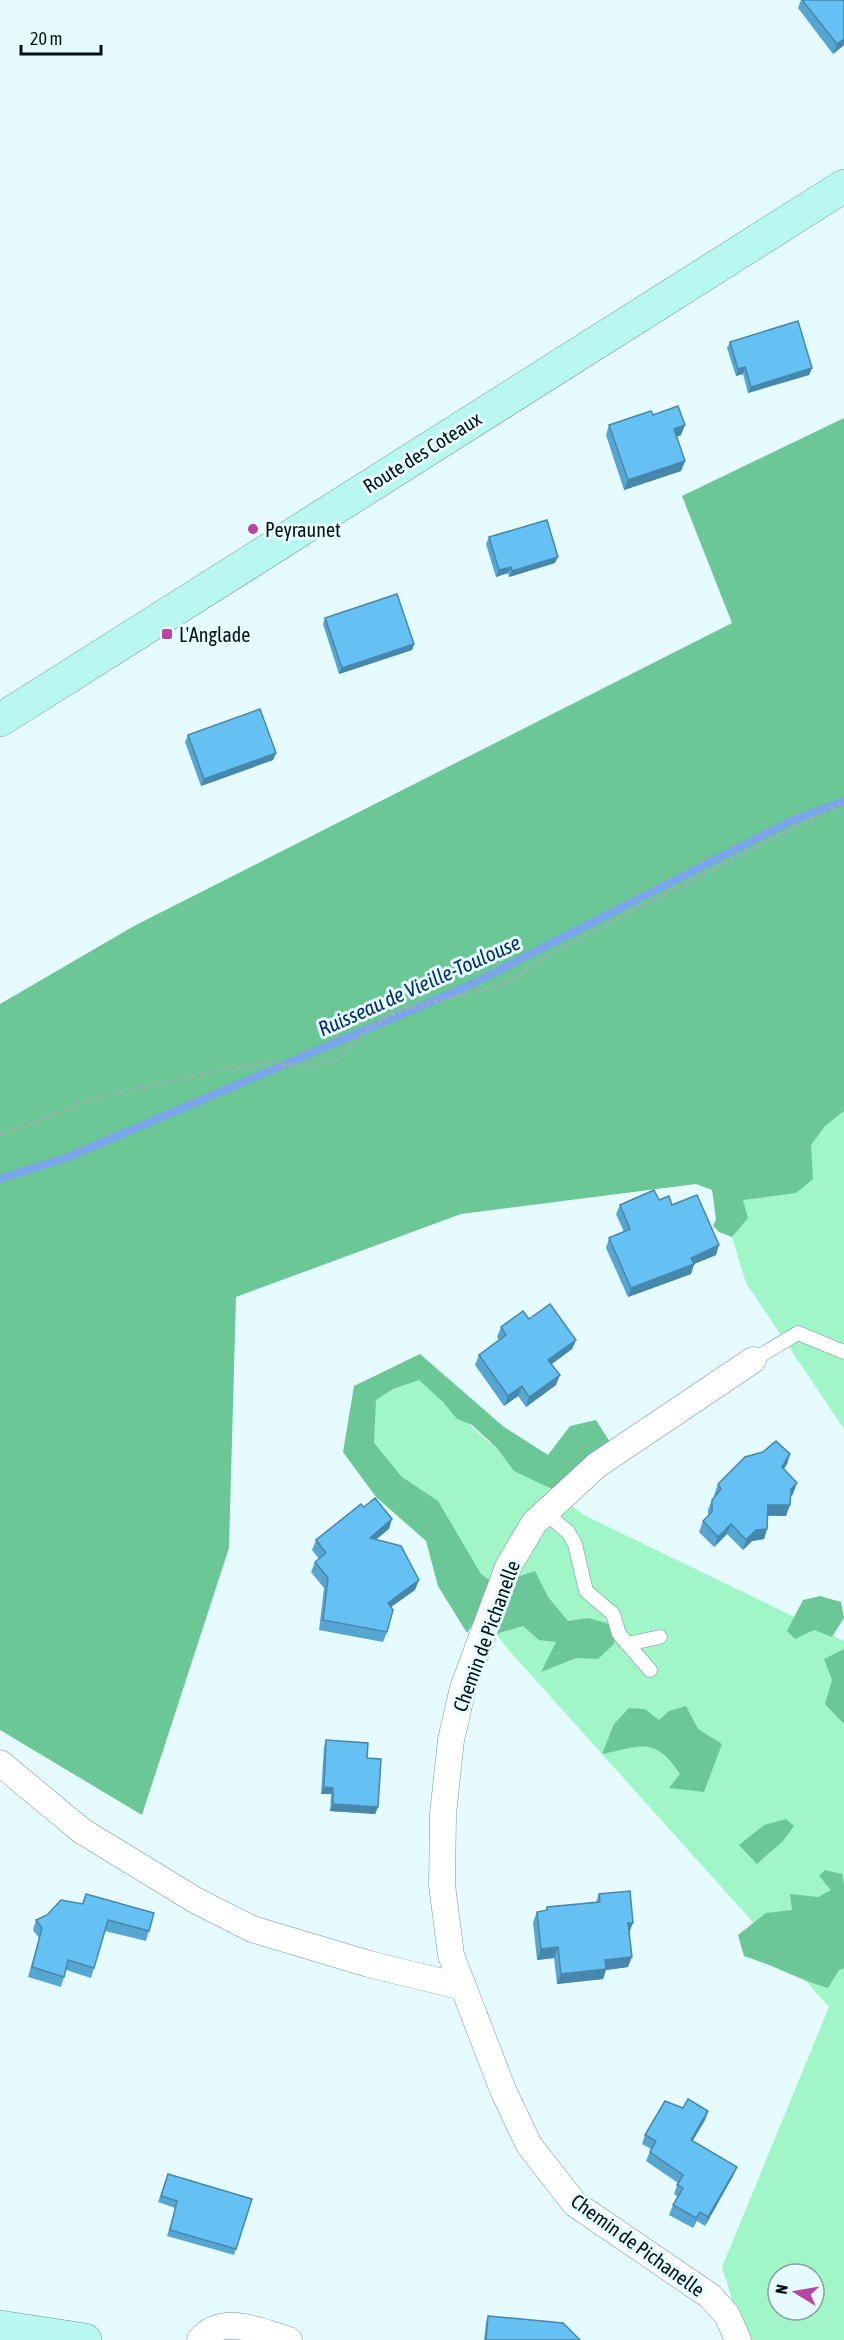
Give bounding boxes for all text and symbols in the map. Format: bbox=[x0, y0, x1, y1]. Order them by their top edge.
scale bar bbox=[21, 18, 100, 56]
text: 20 m bbox=[30, 28, 62, 49]
street label: Route des Coteaux bbox=[359, 407, 485, 497]
place label: Peyraunet bbox=[265, 518, 341, 541]
marker: Peyraunet bbox=[246, 522, 260, 536]
place label: L'Anglade bbox=[179, 623, 250, 646]
marker: L'Anglade bbox=[160, 627, 174, 641]
water label: Ruisseau de Vieille-Toulouse bbox=[314, 930, 524, 1040]
street label: Chemin de Pichanelle bbox=[448, 1557, 524, 1715]
street label: Chemin de Pichanelle bbox=[567, 2189, 709, 2301]
north arrow bbox=[766, 2262, 826, 2322]
text: N bbox=[772, 2283, 791, 2295]

